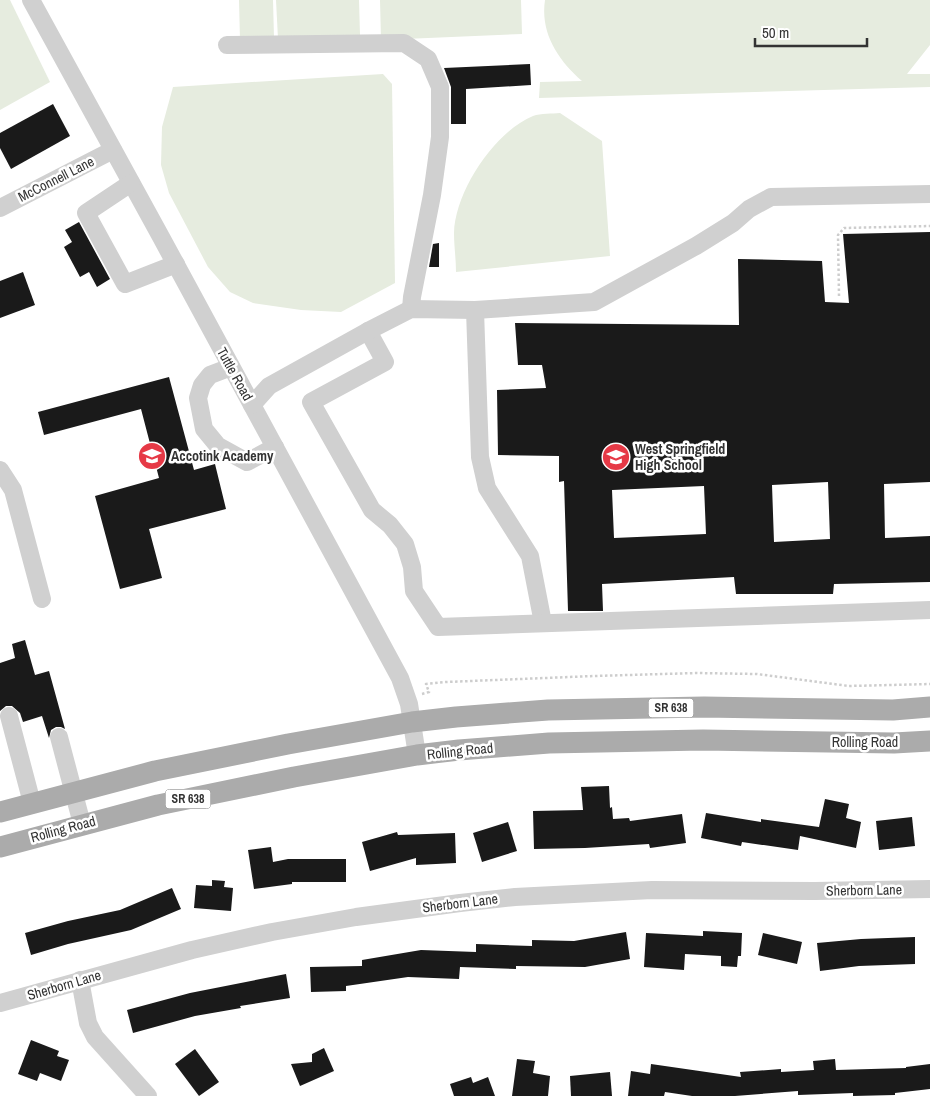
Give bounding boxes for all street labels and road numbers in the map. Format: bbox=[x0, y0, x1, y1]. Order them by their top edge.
street label: McConnell Lane bbox=[15, 152, 97, 206]
street label: Tuttle Road bbox=[213, 344, 257, 404]
road number: SR 638 bbox=[648, 698, 694, 718]
street label: Rolling Road bbox=[832, 733, 898, 751]
street label: Rolling Road bbox=[426, 739, 494, 763]
road number: SR 638 bbox=[166, 790, 210, 809]
street label: Rolling Road bbox=[29, 812, 97, 846]
street label: Sherborn Lane bbox=[826, 880, 902, 900]
street label: Sherborn Lane bbox=[421, 889, 499, 917]
street label: Sherborn Lane bbox=[25, 966, 103, 1004]

